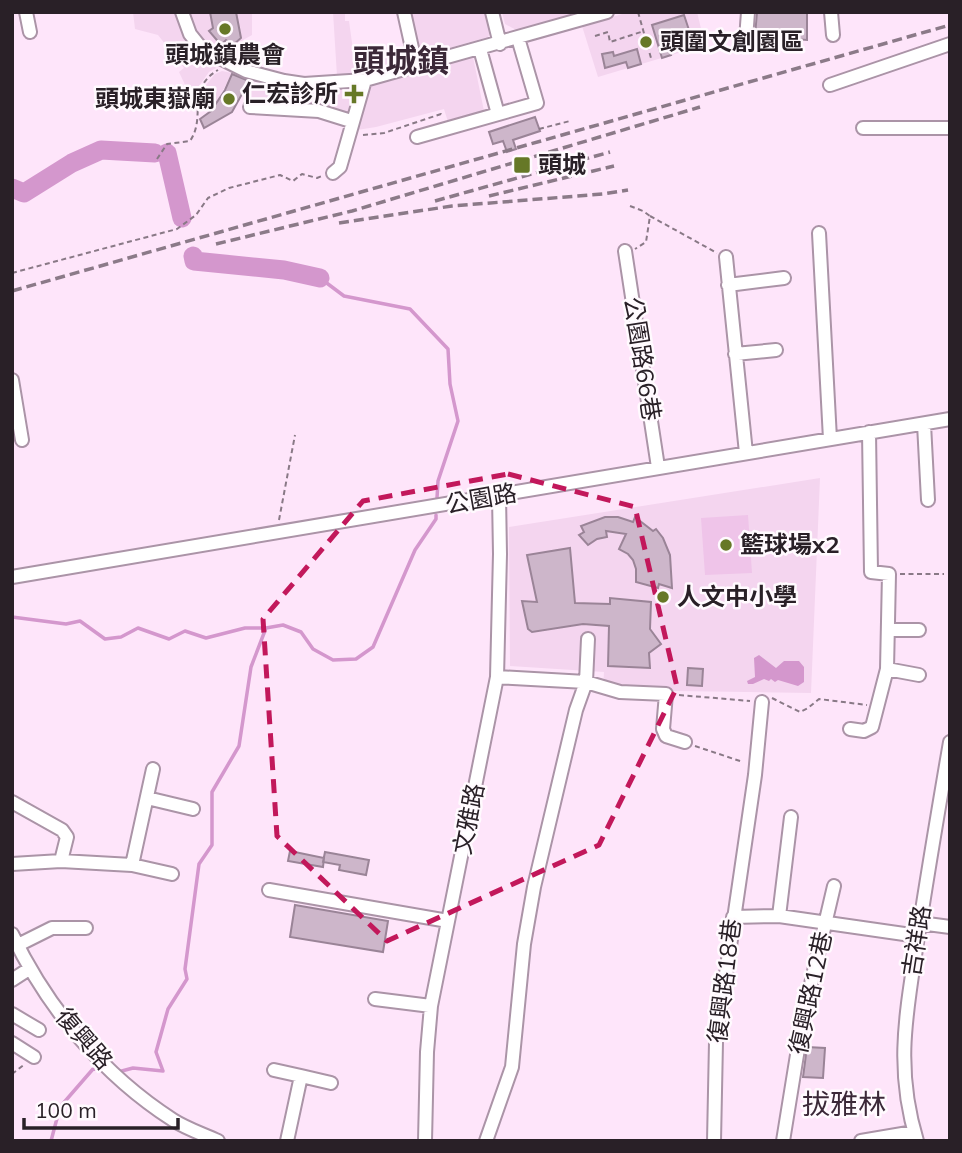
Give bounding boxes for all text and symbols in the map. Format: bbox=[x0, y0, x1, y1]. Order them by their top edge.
marker: 頭城鎮農會 bbox=[217, 21, 233, 37]
place label: 頭圍文創園區 bbox=[660, 26, 804, 56]
marker: 頭圍文創園區 bbox=[638, 34, 654, 50]
place label: 頭城鎮農會 bbox=[165, 39, 285, 69]
district label: 頭城鎮 bbox=[353, 40, 449, 80]
place label: 仁宏診所 bbox=[242, 78, 338, 108]
place label: 頭城東嶽廟 bbox=[95, 83, 215, 113]
marker: 仁宏診所 bbox=[344, 84, 364, 104]
marker: 頭城東嶽廟 bbox=[221, 91, 237, 107]
place label: 頭城 bbox=[538, 149, 586, 179]
marker: 頭城 bbox=[512, 155, 532, 175]
street label: 公園路66巷 bbox=[618, 295, 668, 423]
street label: 公園路 bbox=[443, 477, 519, 519]
place label: 籃球場x2 bbox=[740, 529, 840, 559]
marker: 籃球場x2 bbox=[718, 537, 734, 553]
place label: 人文中小學 bbox=[677, 581, 797, 611]
marker: 人文中小學 bbox=[655, 589, 671, 605]
street label: 文雅路 bbox=[446, 781, 490, 857]
street label: 吉祥路 bbox=[896, 903, 936, 979]
street label: 復興路18巷 bbox=[702, 917, 747, 1045]
street label: 復興路12巷 bbox=[782, 929, 838, 1057]
street label: 復興路 bbox=[50, 1001, 120, 1075]
scale bar bbox=[24, 1086, 178, 1130]
district label: 拔雅林 bbox=[802, 1086, 886, 1121]
text: 100 m bbox=[35, 1097, 97, 1123]

